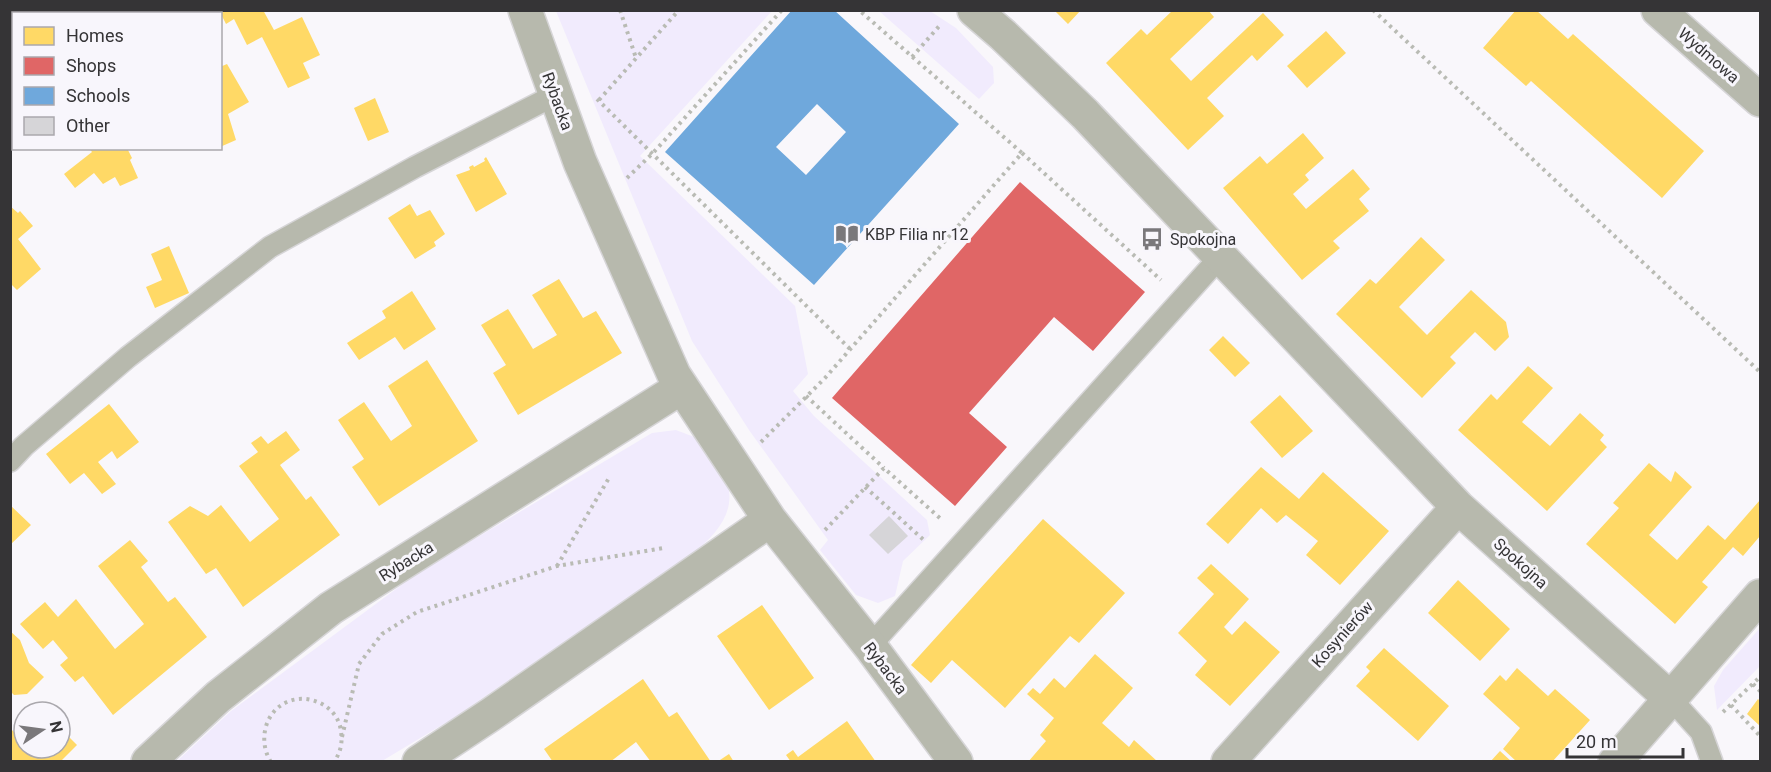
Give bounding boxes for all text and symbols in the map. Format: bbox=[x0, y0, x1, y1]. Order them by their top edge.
legend bbox=[12, 12, 222, 150]
street label: Wydmowa bbox=[1674, 24, 1743, 87]
text: Homes bbox=[66, 25, 124, 46]
text: Shops bbox=[66, 55, 116, 76]
street label: Rybacka bbox=[538, 70, 577, 133]
text: Schools bbox=[66, 85, 130, 106]
text: Other bbox=[66, 115, 110, 136]
library icon: KBP Filia nr 12 bbox=[834, 221, 860, 247]
place label: KBP Filia nr 12 bbox=[865, 225, 968, 244]
bus stop icon: Spokojna bbox=[1139, 226, 1165, 252]
place label: Spokojna bbox=[1170, 230, 1236, 249]
street label: Spokojna bbox=[1490, 534, 1552, 593]
street label: Rybacka bbox=[376, 537, 437, 585]
street label: Kosynierów bbox=[1308, 597, 1377, 671]
street label: Rybacka bbox=[860, 638, 911, 698]
north arrow bbox=[12, 700, 72, 760]
text: N bbox=[46, 719, 67, 734]
scale bar bbox=[1567, 721, 1682, 759]
text: 20 m bbox=[1576, 731, 1616, 752]

